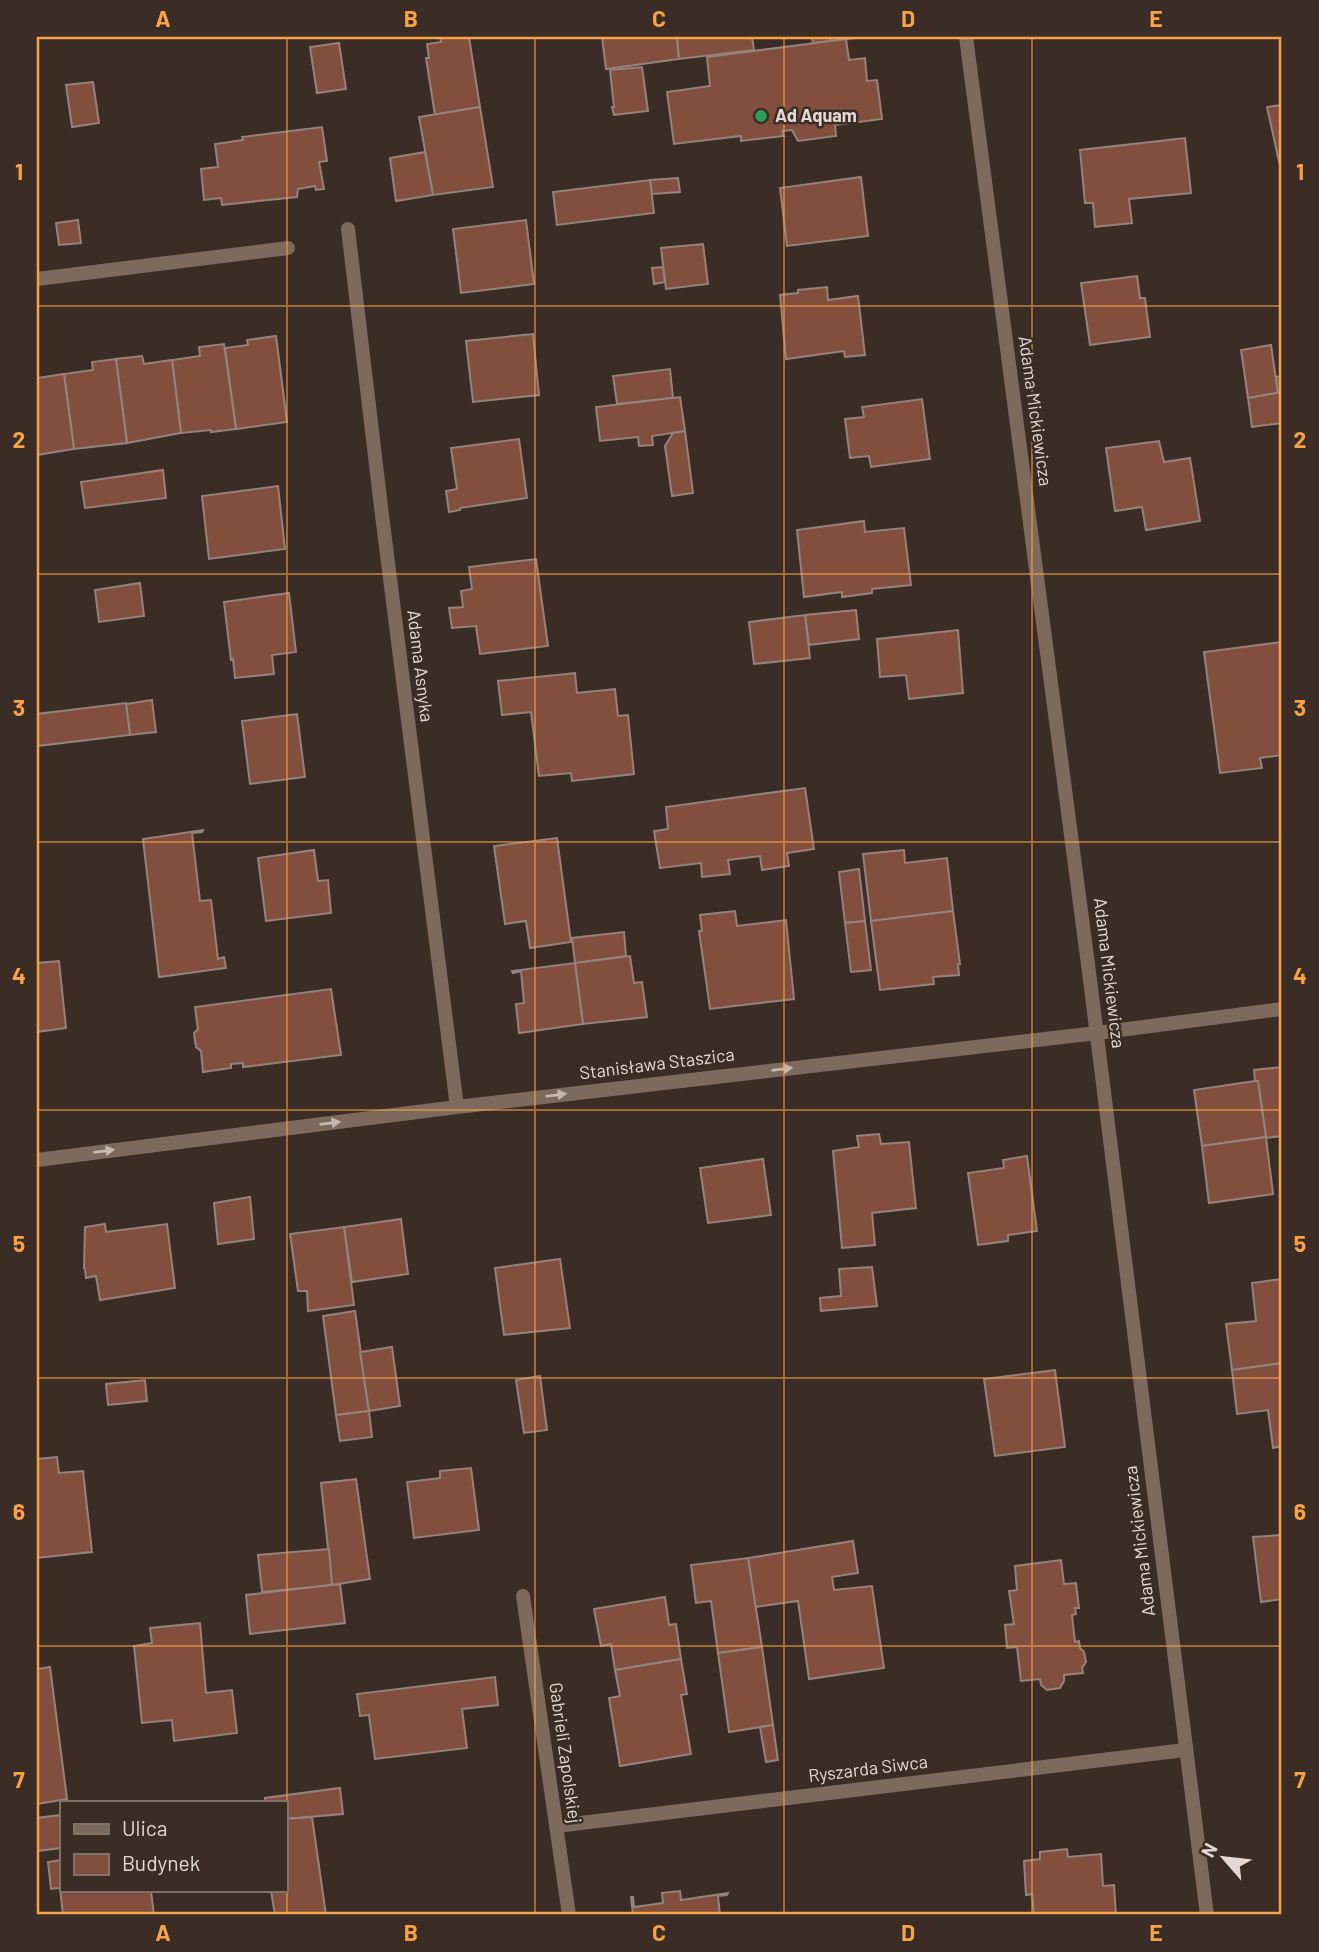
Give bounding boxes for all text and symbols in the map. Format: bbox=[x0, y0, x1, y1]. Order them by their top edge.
text: A bbox=[155, 4, 171, 32]
text: B bbox=[404, 4, 418, 32]
text: C bbox=[652, 4, 666, 32]
text: D bbox=[901, 4, 915, 32]
text: E bbox=[1149, 4, 1163, 32]
place label: Ad Aquam bbox=[775, 104, 857, 126]
marker: Ad Aquam bbox=[753, 108, 769, 124]
text: 1 bbox=[15, 157, 23, 185]
text: 1 bbox=[1296, 157, 1304, 185]
street label: Adama Mickiewicza bbox=[1015, 334, 1057, 487]
text: 2 bbox=[13, 425, 25, 453]
text: 2 bbox=[1294, 425, 1306, 453]
street label: Adama Asnyka bbox=[403, 609, 439, 723]
text: 3 bbox=[13, 693, 25, 721]
text: 3 bbox=[1294, 693, 1306, 721]
street label: Adama Mickiewicza bbox=[1090, 896, 1130, 1049]
text: 4 bbox=[12, 961, 26, 989]
text: 4 bbox=[1293, 961, 1307, 989]
street label: Stanisława Staszica bbox=[578, 1043, 736, 1083]
one-way arrow bbox=[771, 1064, 793, 1075]
one-way arrow bbox=[545, 1090, 567, 1101]
one-way arrow bbox=[319, 1118, 341, 1129]
one-way arrow bbox=[94, 1146, 116, 1157]
text: 5 bbox=[13, 1229, 25, 1257]
text: 5 bbox=[1294, 1229, 1306, 1257]
street label: Adama Mickiewicza bbox=[1119, 1465, 1159, 1618]
text: 6 bbox=[13, 1497, 25, 1525]
text: 6 bbox=[1294, 1497, 1306, 1525]
street label: Gabrieli Zapolskiej bbox=[545, 1681, 587, 1825]
street label: Ryszarda Siwca bbox=[807, 1750, 929, 1786]
text: 7 bbox=[13, 1765, 25, 1793]
text: 7 bbox=[1294, 1765, 1306, 1793]
legend bbox=[60, 1801, 287, 1892]
text: Ulica bbox=[122, 1815, 167, 1840]
north arrow bbox=[1190, 1822, 1260, 1892]
text: N bbox=[1195, 1839, 1222, 1861]
text: Budynek bbox=[122, 1850, 200, 1875]
text: A bbox=[155, 1918, 171, 1946]
text: B bbox=[404, 1918, 418, 1946]
text: C bbox=[652, 1918, 666, 1946]
text: D bbox=[901, 1918, 915, 1946]
text: E bbox=[1149, 1918, 1163, 1946]

